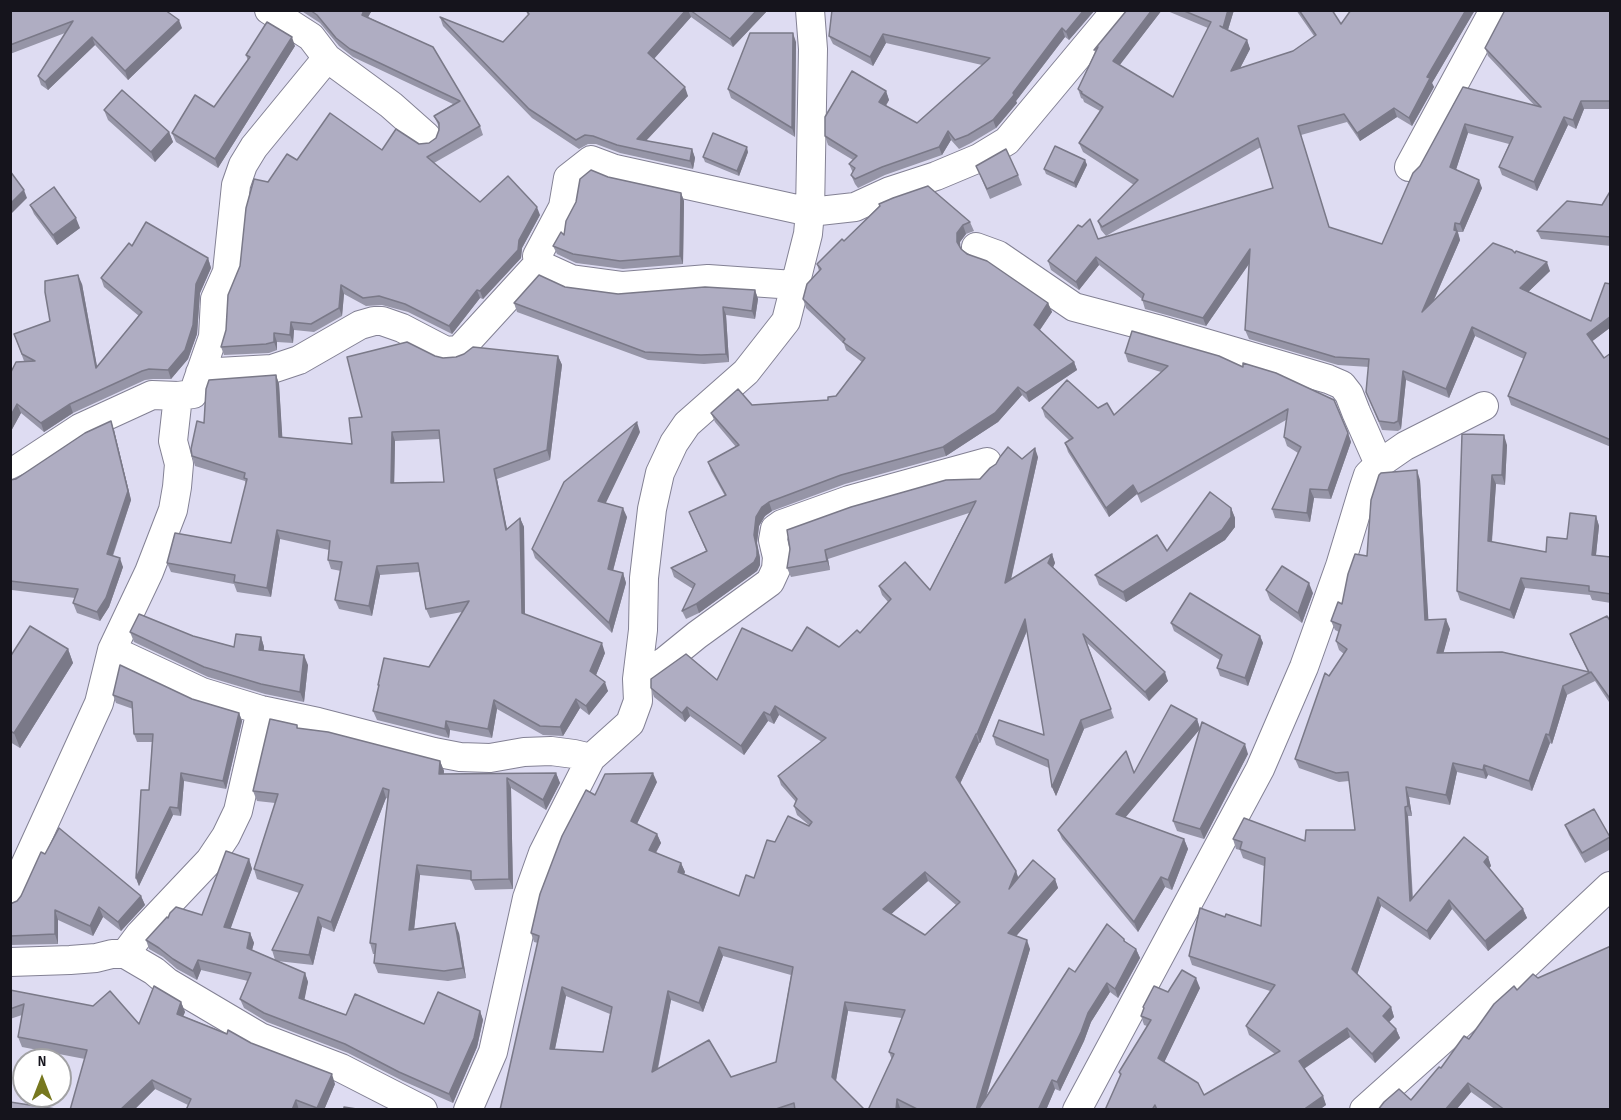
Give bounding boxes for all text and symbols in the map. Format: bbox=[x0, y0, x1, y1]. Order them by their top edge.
north arrow bbox=[12, 1048, 72, 1108]
text: N bbox=[38, 1052, 46, 1071]

